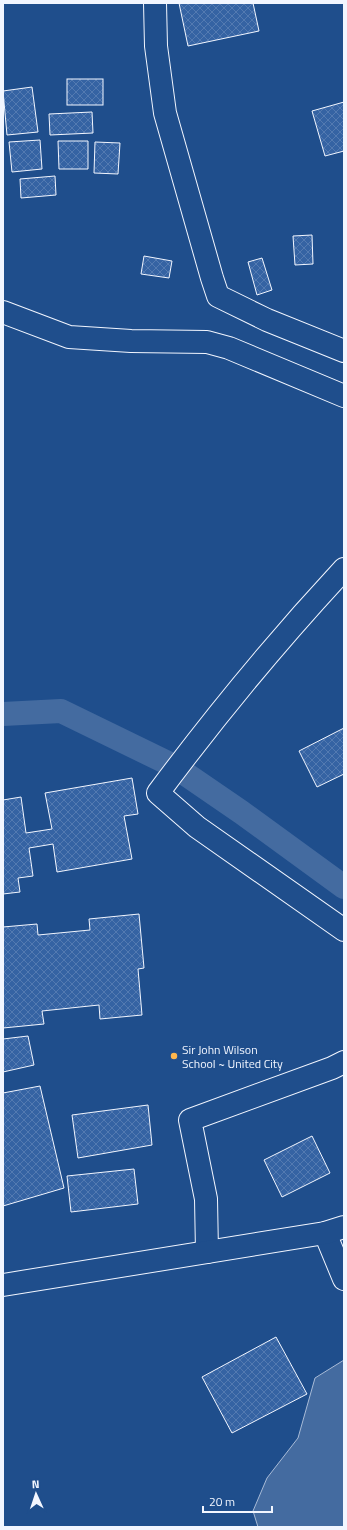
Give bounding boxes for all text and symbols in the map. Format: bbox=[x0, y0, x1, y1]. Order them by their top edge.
place label: Sir John Wilson School ~ United City bbox=[182, 1040, 283, 1073]
marker: Sir John Wilson School ~ United City bbox=[169, 1051, 179, 1061]
north arrow bbox=[16, 1474, 56, 1514]
text: N bbox=[31, 1476, 40, 1492]
scale bar bbox=[203, 1488, 272, 1514]
text: 20 m bbox=[209, 1492, 235, 1511]

